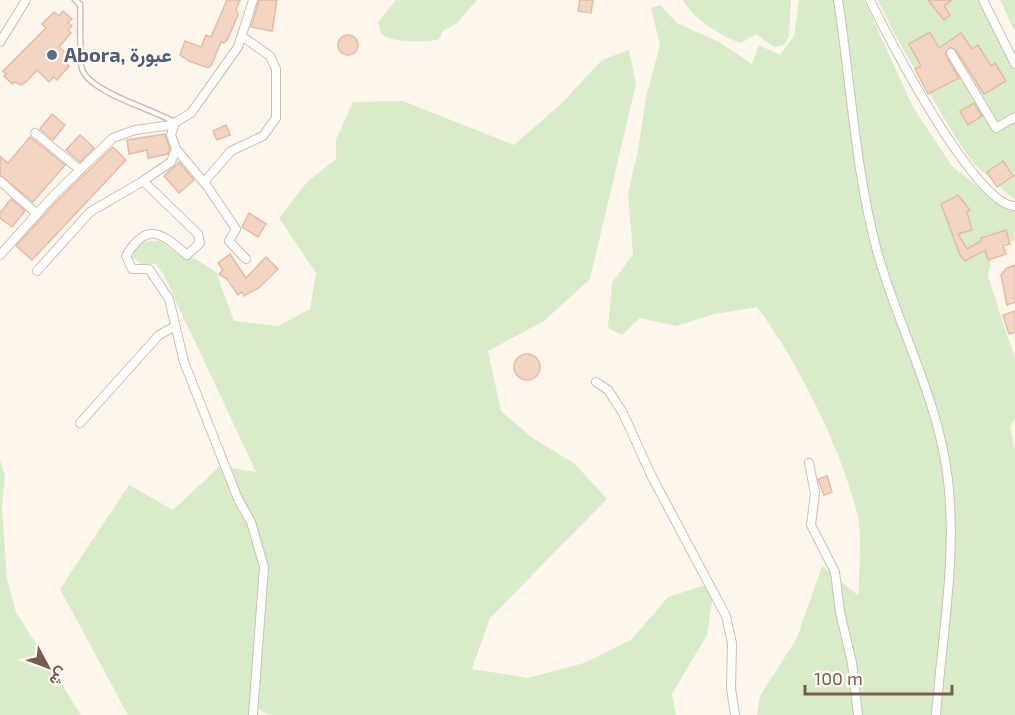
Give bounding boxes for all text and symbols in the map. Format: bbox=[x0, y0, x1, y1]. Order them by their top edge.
place label: Abora, عبورة bbox=[64, 42, 172, 68]
marker: Abora, عبورة bbox=[45, 48, 59, 62]
north arrow bbox=[18, 637, 78, 697]
scale bar bbox=[805, 658, 952, 696]
text: ش bbox=[45, 663, 73, 691]
text: 100 m bbox=[814, 667, 863, 689]

